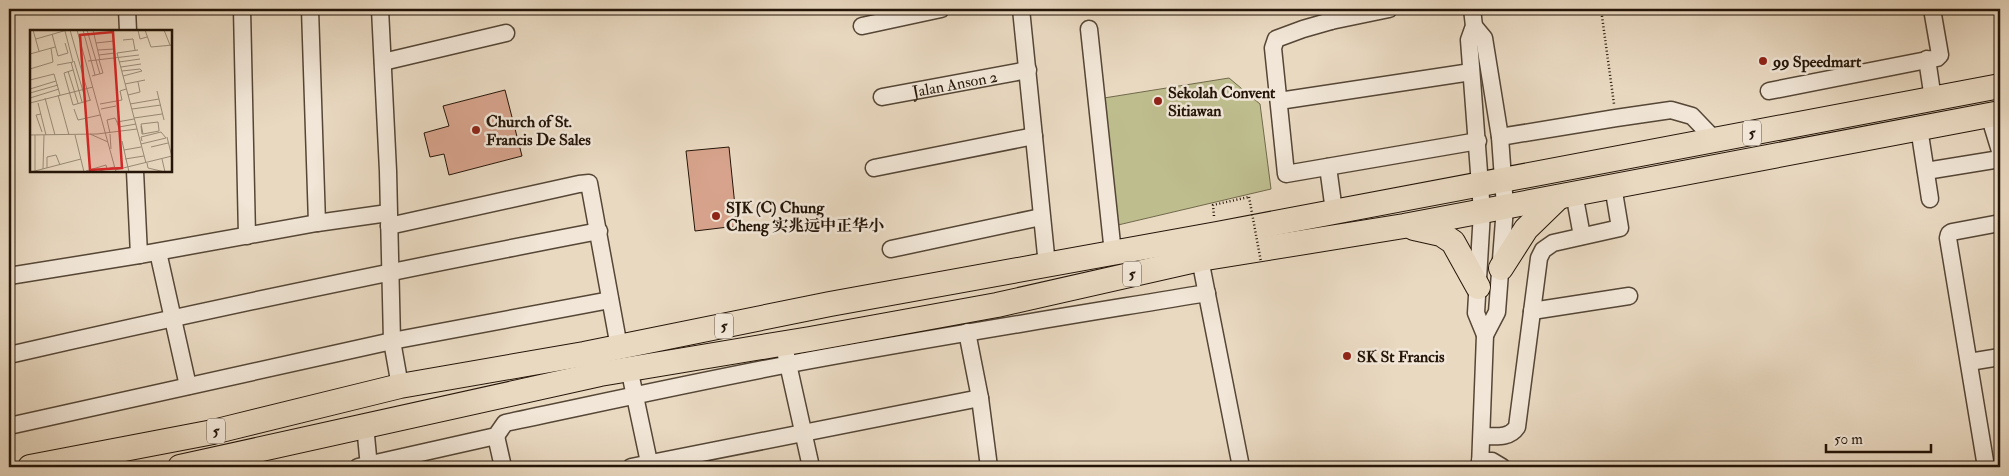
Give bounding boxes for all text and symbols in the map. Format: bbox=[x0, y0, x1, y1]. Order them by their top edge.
inset map bbox=[30, 30, 172, 172]
place label: 99 Speedmart bbox=[1771, 52, 1862, 73]
marker: 99 Speedmart bbox=[1757, 55, 1769, 67]
street label: Jalan Anson 2 bbox=[910, 67, 999, 103]
place label: Sekolah Convent Sitiawan bbox=[1168, 83, 1276, 121]
marker: Sekolah Convent Sitiawan bbox=[1152, 95, 1164, 107]
place label: Church of St. Francis De Sales bbox=[486, 112, 591, 150]
road number: 5 bbox=[1743, 120, 1761, 146]
marker: Church of St. Francis De Sales bbox=[470, 124, 482, 136]
place label: SJK (C) Chung Cheng 实兆远中正华小 bbox=[726, 198, 884, 237]
marker: SJK (C) Chung Cheng 实兆远中正华小 bbox=[710, 210, 722, 222]
road number: 5 bbox=[1123, 262, 1141, 286]
road number: 5 bbox=[715, 314, 733, 338]
place label: SK St Francis bbox=[1357, 347, 1445, 367]
marker: SK St Francis bbox=[1341, 350, 1353, 362]
road number: 5 bbox=[207, 418, 225, 444]
scale bar bbox=[1826, 421, 1932, 453]
text: 50 m bbox=[1834, 430, 1863, 449]

